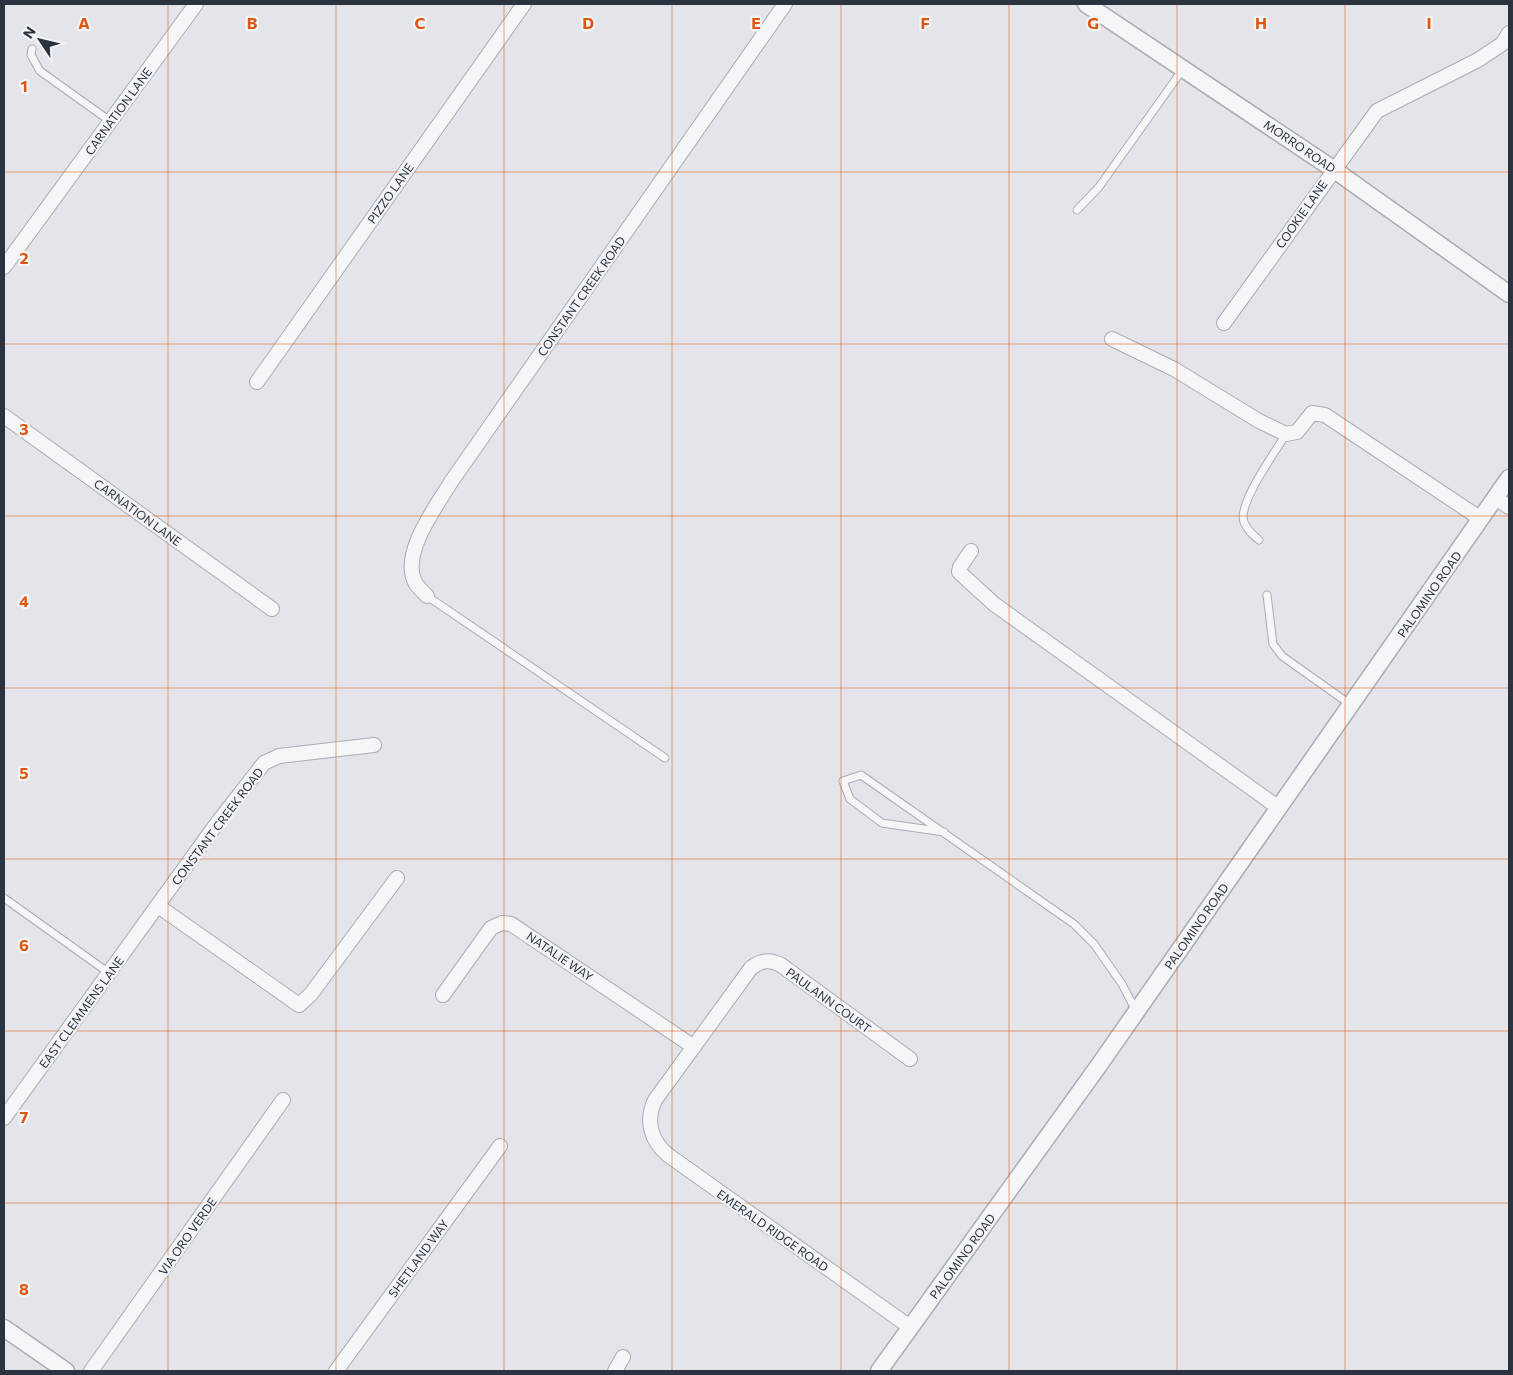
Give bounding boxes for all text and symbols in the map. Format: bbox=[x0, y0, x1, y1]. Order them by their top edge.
text: A bbox=[78, 13, 90, 32]
text: B bbox=[247, 13, 258, 32]
text: C bbox=[415, 13, 426, 32]
text: D bbox=[582, 13, 594, 32]
text: E bbox=[751, 13, 761, 32]
text: F bbox=[920, 13, 930, 32]
text: G bbox=[1087, 13, 1099, 32]
text: H bbox=[1255, 13, 1267, 32]
text: I bbox=[1426, 13, 1432, 32]
north arrow bbox=[15, 15, 65, 65]
text: N bbox=[19, 23, 39, 41]
street label: CARNATION LANE bbox=[82, 65, 154, 157]
text: 1 bbox=[20, 76, 28, 95]
street label: MORRO ROAD bbox=[1261, 117, 1339, 175]
street label: PIZZO LANE bbox=[364, 160, 416, 226]
street label: COOKIE LANE bbox=[1272, 177, 1330, 251]
street label: CONSTANT CREEK ROAD bbox=[534, 233, 628, 359]
text: 2 bbox=[19, 248, 29, 267]
text: 3 bbox=[19, 419, 29, 438]
street label: CARNATION LANE bbox=[92, 476, 184, 548]
street label: PALOMINO ROAD bbox=[1394, 548, 1464, 640]
text: 4 bbox=[19, 591, 29, 610]
text: 5 bbox=[19, 763, 29, 782]
street label: CONSTANT CREEK ROAD bbox=[168, 764, 266, 887]
street label: PALOMINO ROAD bbox=[1161, 880, 1231, 972]
street label: NATALIE WAY bbox=[524, 929, 596, 984]
text: 6 bbox=[19, 935, 29, 954]
street label: EAST CLEMMENS LANE bbox=[36, 954, 126, 1070]
street label: PAULANN COURT bbox=[784, 965, 874, 1036]
text: 7 bbox=[20, 1107, 29, 1126]
street label: EMERALD RIDGE ROAD bbox=[715, 1186, 832, 1274]
street label: VIA ORO VERDE bbox=[155, 1195, 219, 1277]
street label: PALOMINO ROAD bbox=[926, 1211, 998, 1301]
street label: SHETLAND WAY bbox=[385, 1216, 451, 1300]
text: 8 bbox=[19, 1279, 29, 1298]

